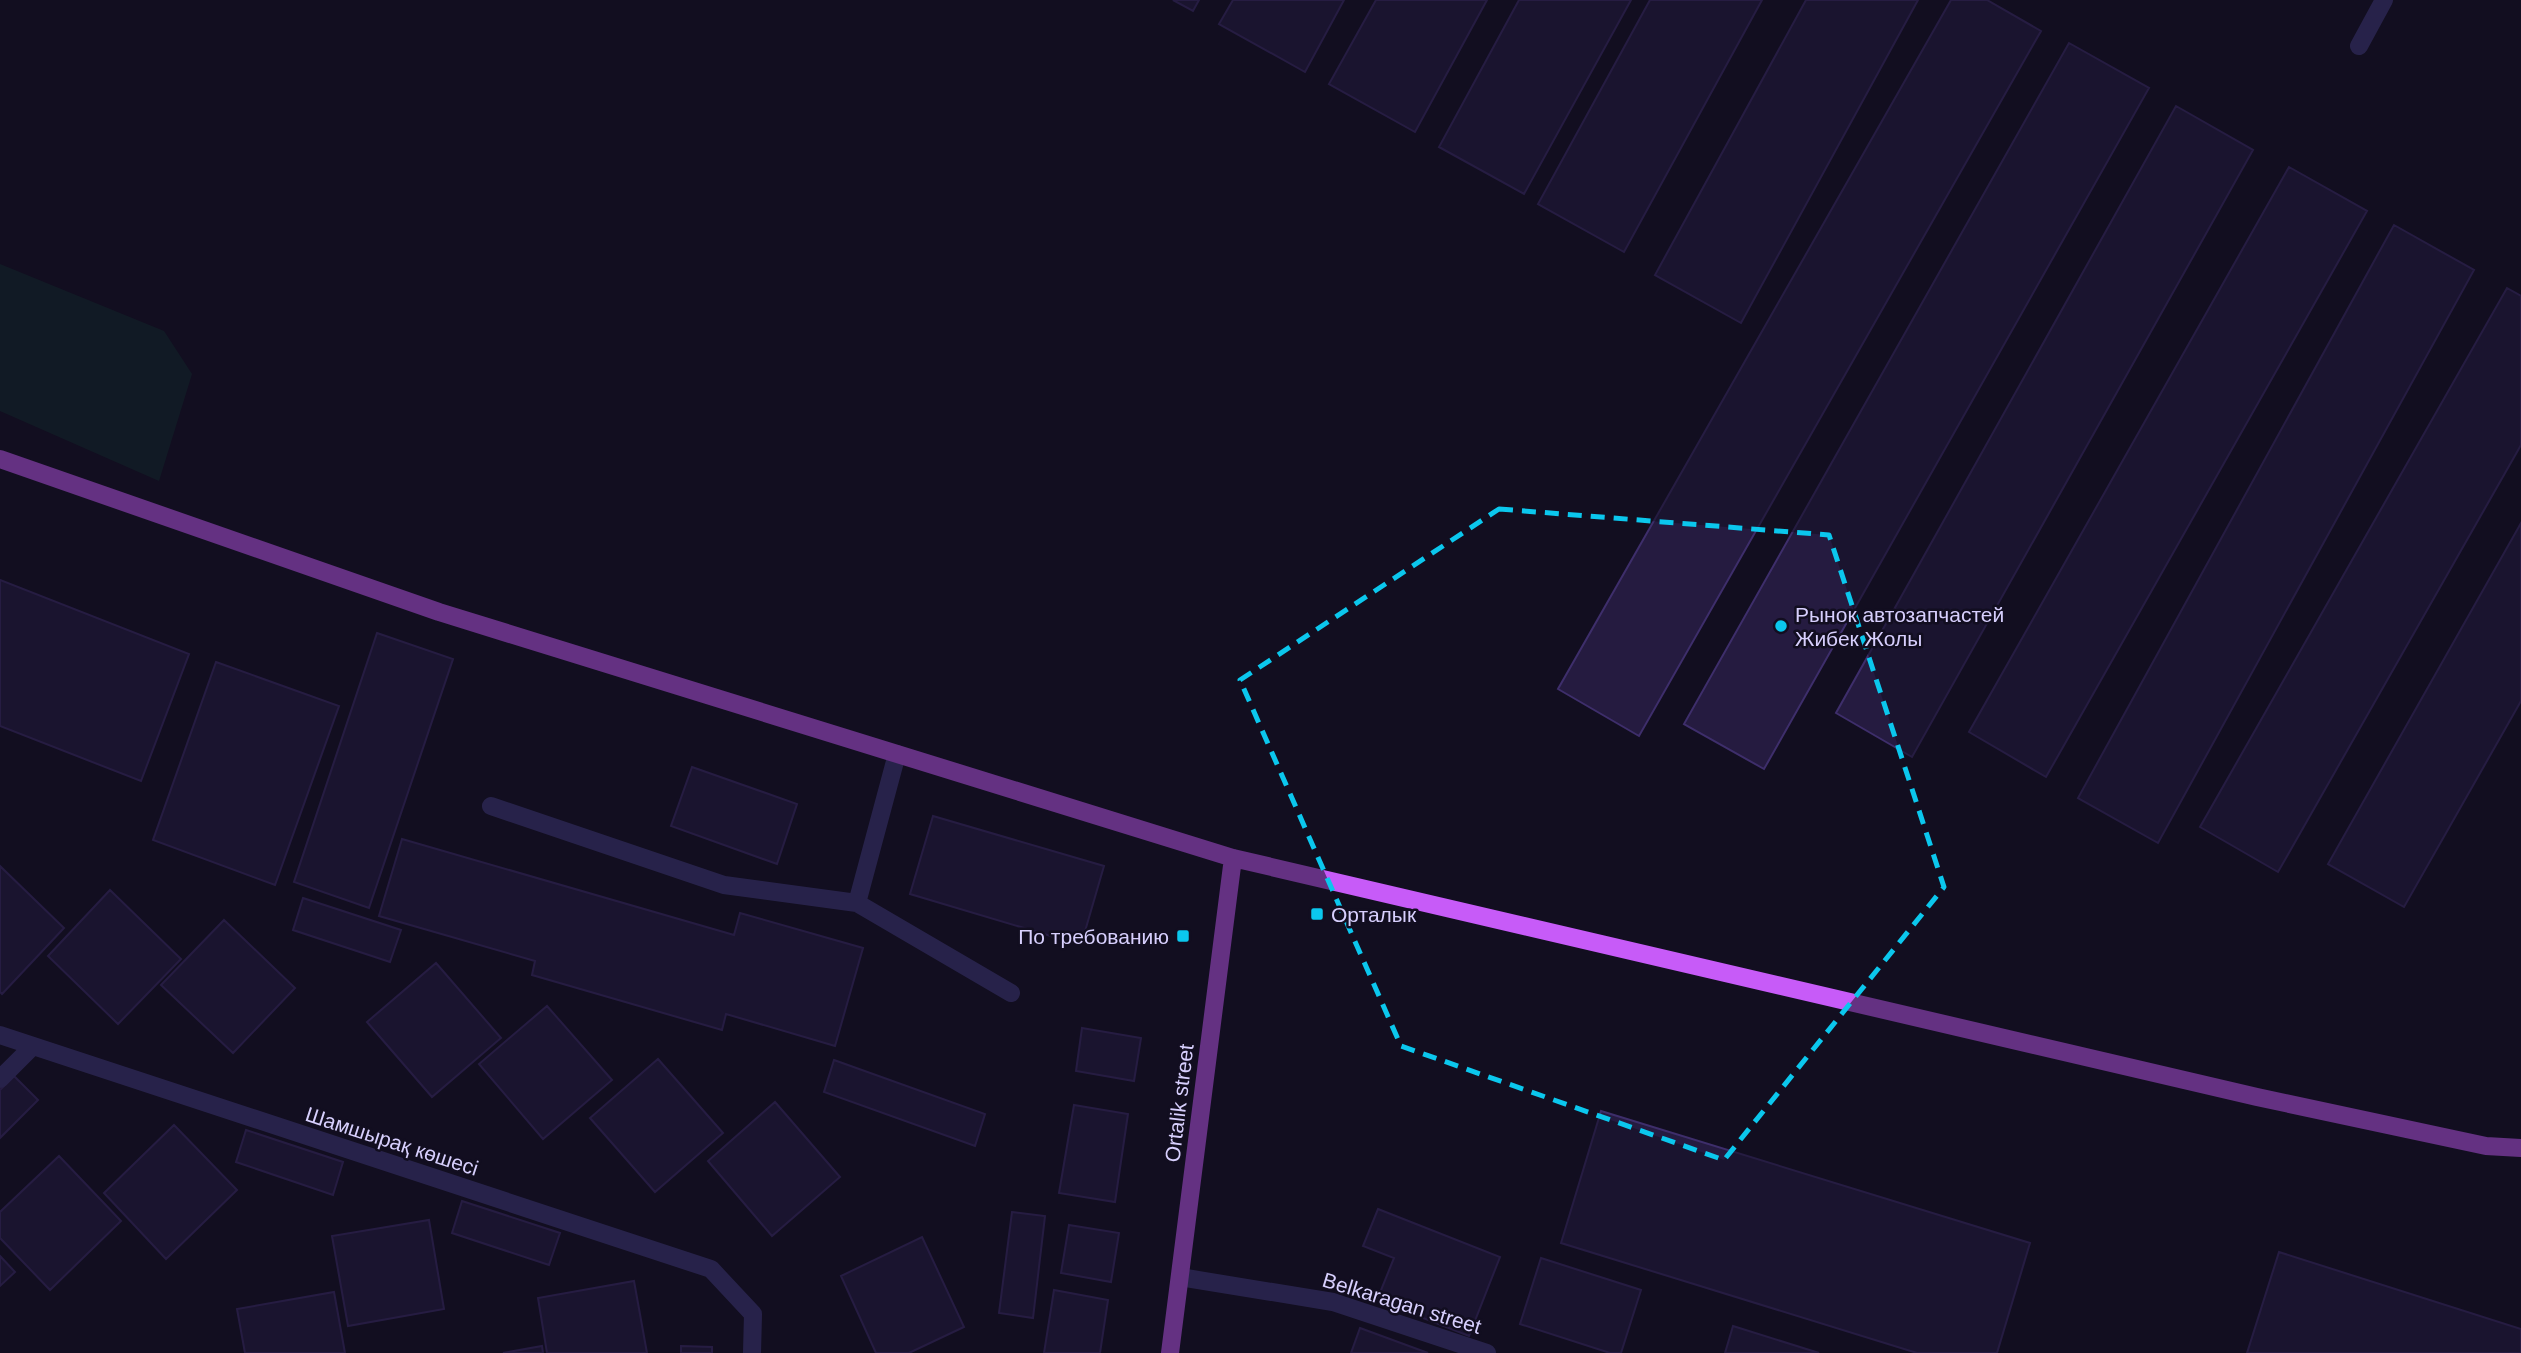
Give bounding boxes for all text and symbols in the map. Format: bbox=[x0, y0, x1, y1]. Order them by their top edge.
place label: Рынок автозапчастей Жибек Жолы bbox=[1795, 603, 2004, 650]
marker: Рынок автозапчастей Жибек Жолы bbox=[1773, 618, 1789, 634]
place label: Орталык bbox=[1331, 903, 1417, 926]
marker: Орталык bbox=[1309, 906, 1325, 922]
place label: По требованию bbox=[1018, 925, 1169, 948]
marker: По требованию bbox=[1175, 928, 1191, 944]
street label: Ortalik street bbox=[1160, 1042, 1198, 1163]
street label: Шамшырақ көшесі bbox=[303, 1102, 481, 1180]
street label: Belkaragan street bbox=[1320, 1268, 1484, 1338]

